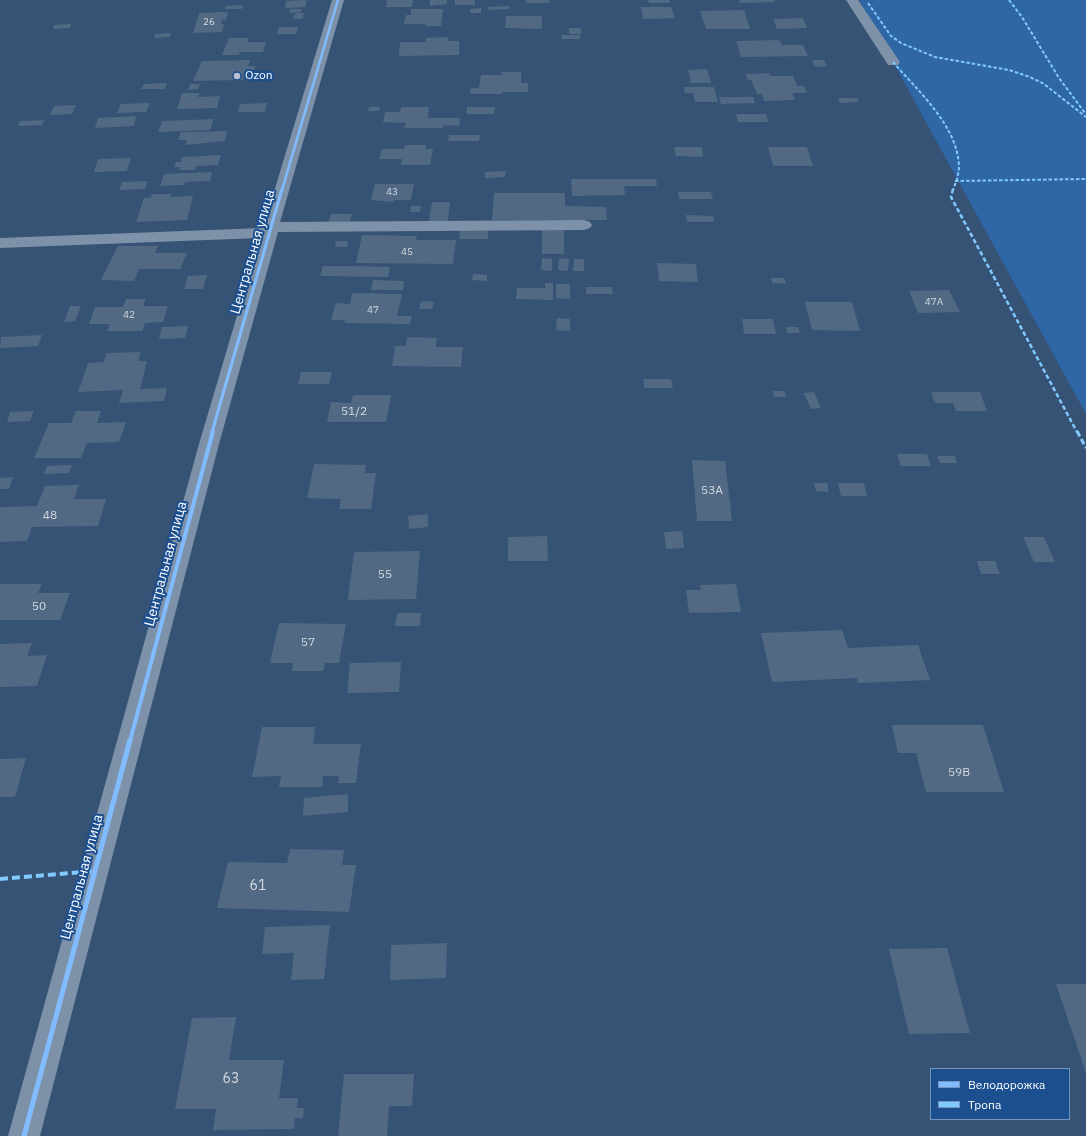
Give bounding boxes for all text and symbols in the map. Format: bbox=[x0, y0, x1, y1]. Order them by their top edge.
house number: 26 bbox=[203, 16, 215, 28]
place label: Ozon bbox=[245, 69, 272, 83]
marker: Ozon bbox=[232, 71, 242, 81]
house number: 43 bbox=[386, 186, 398, 198]
street label: Центральная улица bbox=[227, 188, 279, 316]
house number: 45 bbox=[401, 246, 413, 258]
house number: 47А bbox=[925, 296, 943, 308]
house number: 47 bbox=[367, 304, 379, 316]
house number: 42 bbox=[123, 309, 135, 321]
house number: 51/2 bbox=[341, 405, 367, 419]
house number: 53А bbox=[701, 484, 723, 498]
street label: Центральная улица bbox=[141, 500, 191, 628]
house number: 48 bbox=[43, 509, 57, 523]
house number: 55 bbox=[378, 568, 392, 582]
house number: 50 bbox=[32, 600, 46, 614]
house number: 57 bbox=[301, 636, 315, 650]
house number: 59В bbox=[948, 766, 970, 780]
street label: Центральная улица bbox=[57, 813, 107, 941]
house number: 61 bbox=[250, 878, 266, 894]
legend bbox=[930, 1068, 1070, 1120]
house number: 63 bbox=[223, 1071, 239, 1087]
text: Велодорожка bbox=[968, 1077, 1045, 1092]
text: Тропа bbox=[968, 1097, 1001, 1112]

